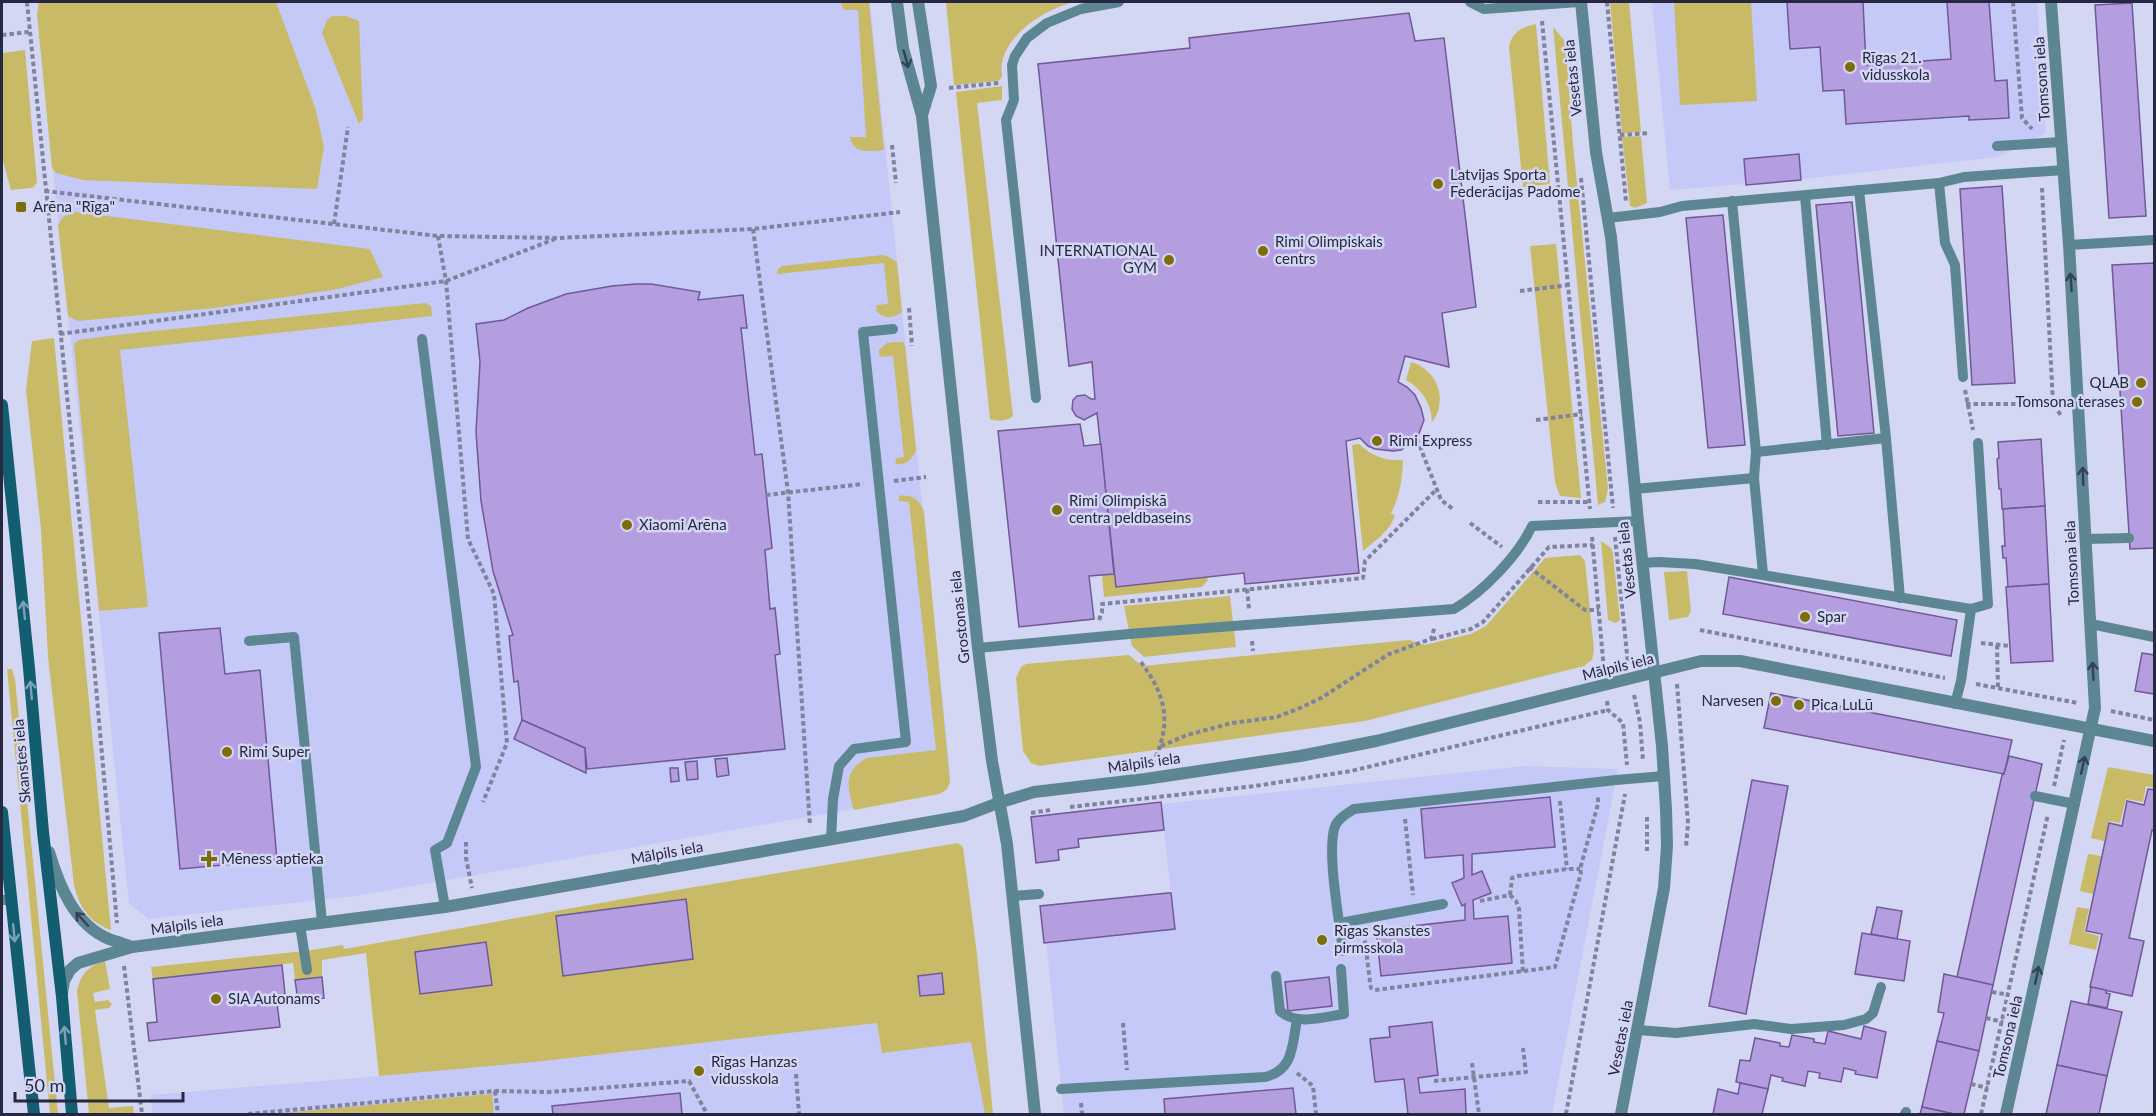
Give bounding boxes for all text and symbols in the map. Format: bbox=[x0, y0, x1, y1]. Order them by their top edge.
street label: Tomsona iela bbox=[2029, 36, 2053, 122]
street label: Vesetas iela bbox=[1559, 39, 1585, 117]
place label: Rīgas 21. vidusskola bbox=[1862, 48, 1930, 83]
one-way arrow bbox=[901, 49, 912, 68]
marker: Rīgas 21. vidusskola bbox=[1843, 60, 1857, 74]
place label: Latvijas Sporta Federācijas Padome bbox=[1450, 165, 1580, 200]
marker: Latvijas Sporta Federācijas Padome bbox=[1431, 177, 1445, 191]
place label: Arēna "Rīga" bbox=[33, 197, 115, 215]
marker: Arēna "Rīga" bbox=[14, 200, 28, 214]
place label: Rimi Olimpiskais centrs bbox=[1275, 232, 1383, 267]
place label: INTERNATIONAL GYM bbox=[1040, 241, 1157, 276]
marker: Rimi Olimpiskais centrs bbox=[1256, 244, 1270, 258]
marker: INTERNATIONAL GYM bbox=[1162, 253, 1176, 267]
one-way arrow bbox=[2066, 272, 2077, 292]
place label: QLAB bbox=[2089, 373, 2129, 391]
marker: QLAB bbox=[2134, 376, 2148, 390]
place label: Tomsona terases bbox=[2016, 392, 2125, 410]
marker: Tomsona terases bbox=[2130, 395, 2144, 409]
place label: Rimi Express bbox=[1389, 431, 1472, 449]
marker: Rimi Express bbox=[1370, 434, 1384, 448]
one-way arrow bbox=[2077, 467, 2089, 487]
place label: Rimi Olimpiskā centra peldbaseins bbox=[1069, 491, 1191, 526]
marker: Rimi Olimpiskā centra peldbaseins bbox=[1050, 503, 1064, 517]
place label: Xiaomi Arēna bbox=[639, 515, 727, 533]
marker: Xiaomi Arēna bbox=[620, 518, 634, 532]
street label: Tomsona iela bbox=[2060, 520, 2082, 606]
street label: Vesetas iela bbox=[1613, 521, 1639, 599]
street label: Grostonas iela bbox=[945, 570, 973, 665]
one-way arrow bbox=[18, 600, 29, 620]
place label: Spar bbox=[1817, 607, 1847, 625]
marker: Spar bbox=[1798, 610, 1812, 624]
street label: Mālpils iela bbox=[1580, 648, 1655, 684]
one-way arrow bbox=[2088, 662, 2099, 682]
one-way arrow bbox=[25, 680, 36, 700]
place label: Narvesen bbox=[1702, 691, 1764, 709]
marker: Narvesen bbox=[1769, 694, 1783, 708]
place label: Pica LuLū bbox=[1811, 695, 1873, 713]
marker: Pica LuLū bbox=[1792, 698, 1806, 712]
street label: Skanstes iela bbox=[8, 718, 34, 804]
place label: Rimi Super bbox=[239, 742, 310, 760]
marker: Rimi Super bbox=[220, 745, 234, 759]
street label: Mālpils iela bbox=[1106, 748, 1181, 776]
one-way arrow bbox=[2078, 755, 2090, 774]
street label: Mālpils iela bbox=[629, 837, 704, 867]
place label: Mēness aptieka bbox=[221, 849, 324, 867]
marker: Mēness aptieka bbox=[202, 852, 216, 866]
street label: Mālpils iela bbox=[149, 910, 224, 938]
one-way arrow bbox=[75, 912, 89, 927]
place label: Rīgas Skanstes pirmsskola bbox=[1334, 921, 1430, 956]
one-way arrow bbox=[9, 922, 20, 942]
marker: Rīgas Skanstes pirmsskola bbox=[1315, 933, 1329, 947]
one-way arrow bbox=[2031, 966, 2043, 985]
place label: SIA Autonams bbox=[228, 989, 320, 1007]
marker: SIA Autonams bbox=[209, 992, 223, 1006]
street label: Tomsona iela bbox=[1989, 993, 2025, 1080]
street label: Vesetas iela bbox=[1604, 998, 1636, 1077]
one-way arrow bbox=[59, 1026, 70, 1046]
place label: Rīgas Hanzas vidusskola bbox=[711, 1052, 797, 1087]
marker: Rīgas Hanzas vidusskola bbox=[692, 1064, 706, 1078]
scale bar bbox=[15, 1065, 183, 1103]
text: 50 m bbox=[24, 1074, 64, 1096]

